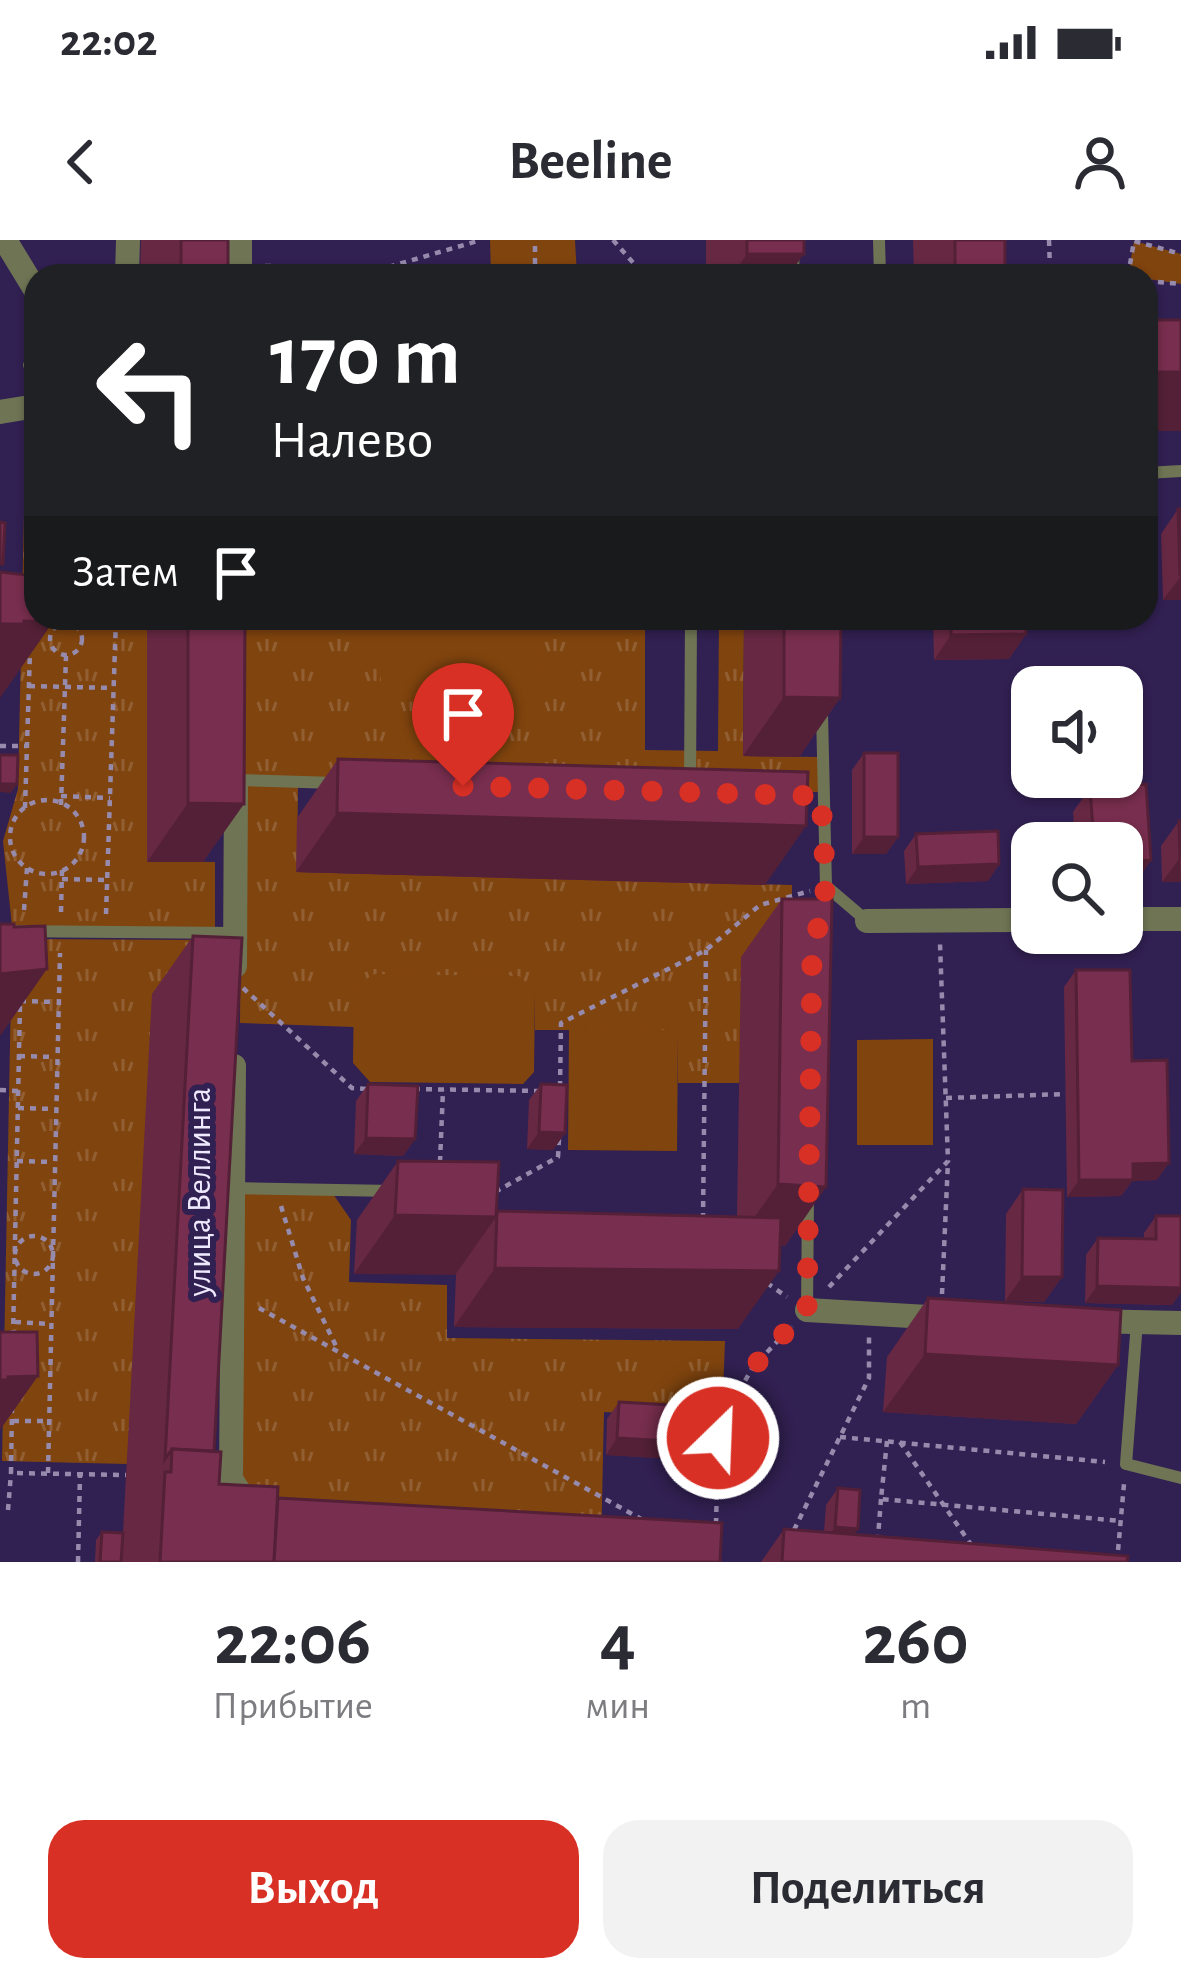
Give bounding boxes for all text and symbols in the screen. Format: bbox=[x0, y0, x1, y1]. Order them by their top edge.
text: 22:02 bbox=[60, 19, 157, 64]
icon: back bbox=[48, 129, 114, 195]
icon: person bbox=[1067, 129, 1133, 195]
text: Beeline bbox=[508, 135, 673, 189]
icon: left bbox=[72, 312, 228, 468]
text: 170 m bbox=[270, 316, 461, 400]
text: Налево bbox=[270, 414, 433, 468]
icon: arrive bbox=[203, 540, 269, 606]
text: Затем bbox=[72, 550, 179, 595]
pin bbox=[412, 663, 514, 786]
map controls bbox=[1011, 666, 1143, 954]
button: sound bbox=[1011, 666, 1143, 798]
icon: arrive bbox=[430, 681, 496, 747]
button: search bbox=[1011, 822, 1143, 954]
street label: улица Веллинга bbox=[184, 1088, 217, 1297]
position arrow bbox=[655, 1375, 781, 1501]
text: 22:06 bbox=[214, 1605, 371, 1677]
text: 4 bbox=[600, 1605, 636, 1677]
text: 260 bbox=[862, 1605, 969, 1677]
text: Прибытие bbox=[212, 1687, 373, 1726]
text: мин bbox=[585, 1687, 650, 1726]
text: m bbox=[900, 1687, 931, 1726]
button: Выход bbox=[48, 1820, 579, 1958]
button: Поделиться bbox=[603, 1820, 1133, 1958]

